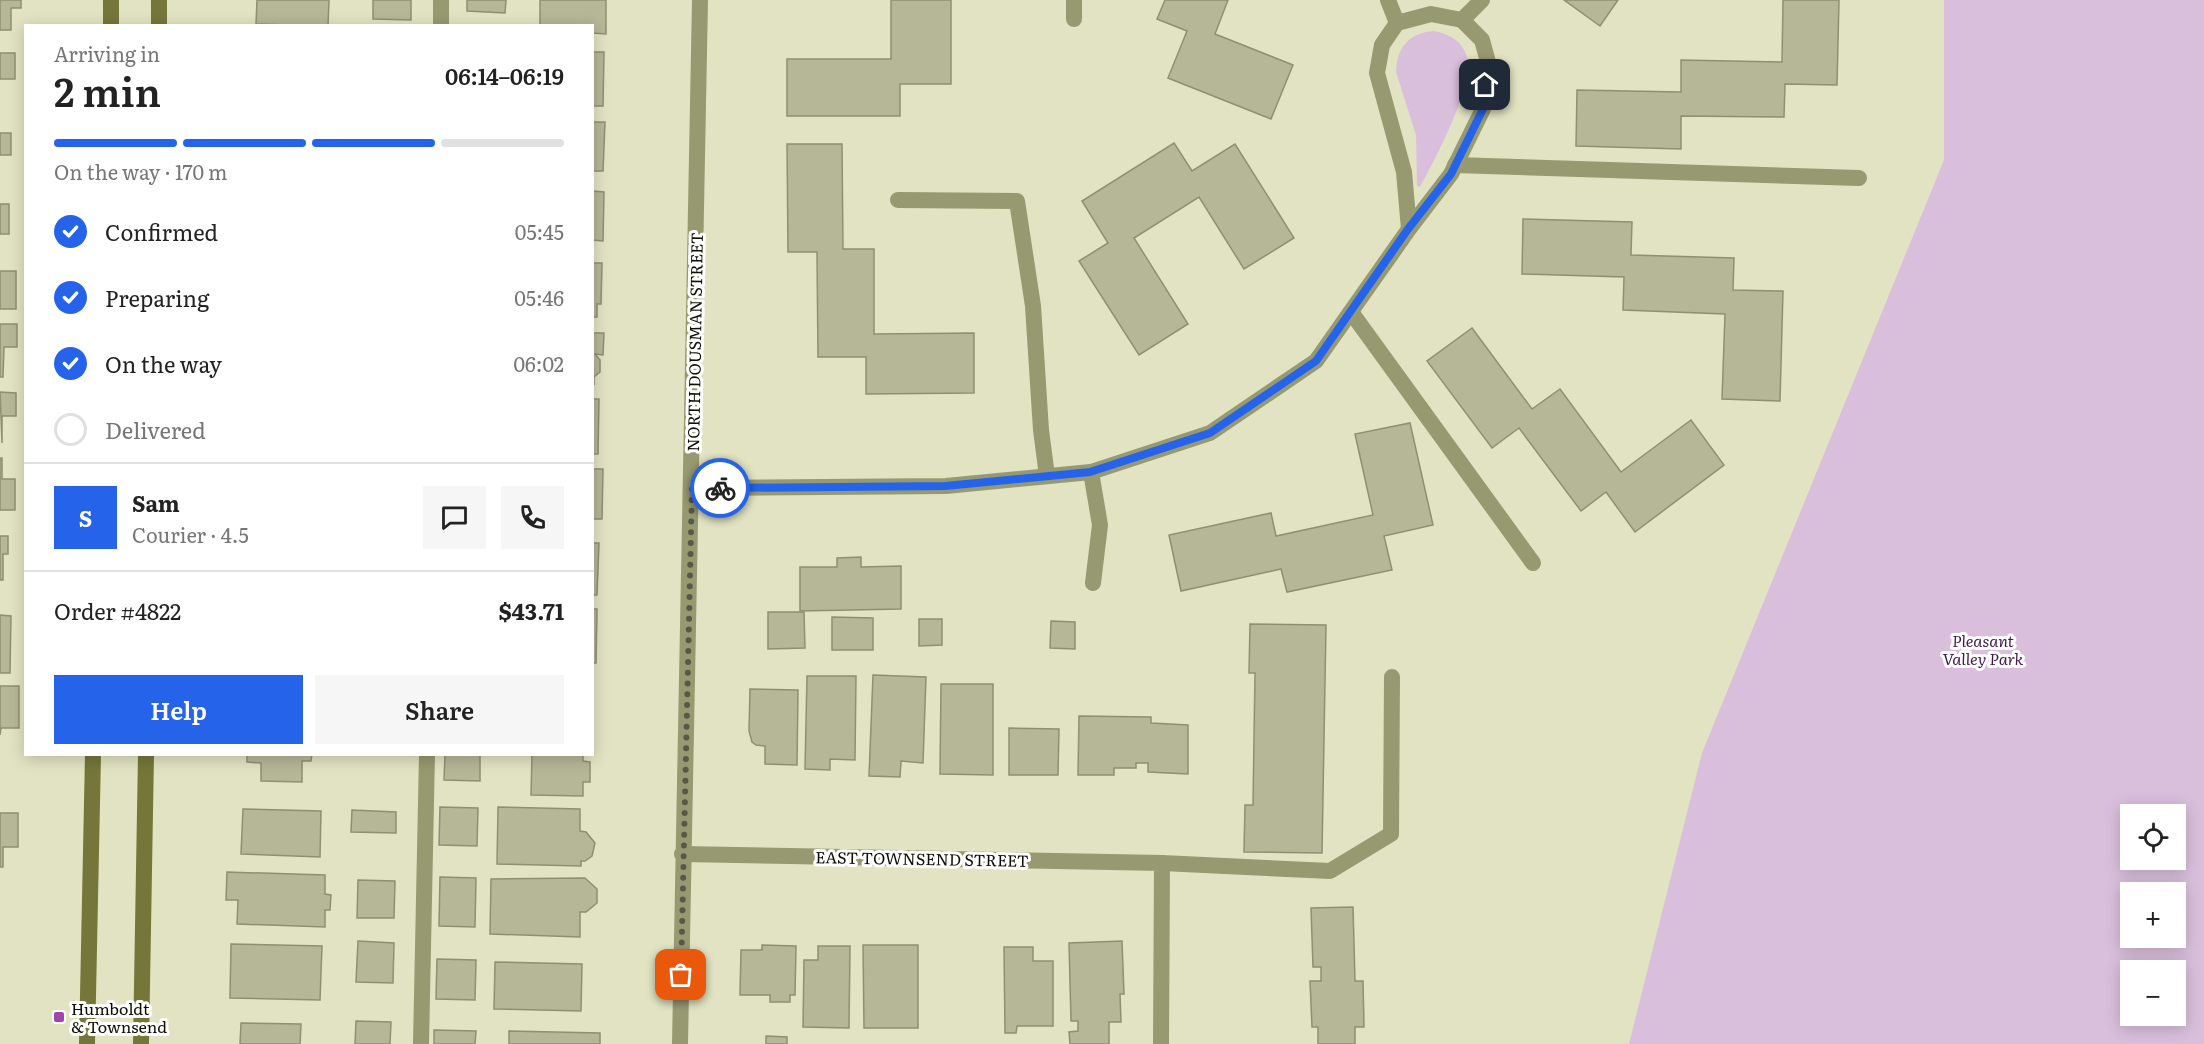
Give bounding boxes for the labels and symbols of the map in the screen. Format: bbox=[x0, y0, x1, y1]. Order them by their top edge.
pin bbox=[1459, 59, 1510, 110]
street label: NORTH DOUSMAN STREET bbox=[680, 232, 708, 452]
courier bbox=[690, 458, 750, 518]
park label: Pleasant Valley Park bbox=[1943, 628, 2024, 670]
street label: EAST TOWNSEND STREET bbox=[815, 844, 1029, 872]
pin bbox=[655, 949, 706, 1000]
place label: Humboldt & Townsend bbox=[71, 996, 167, 1038]
marker: Humboldt & Townsend bbox=[52, 1010, 66, 1024]

